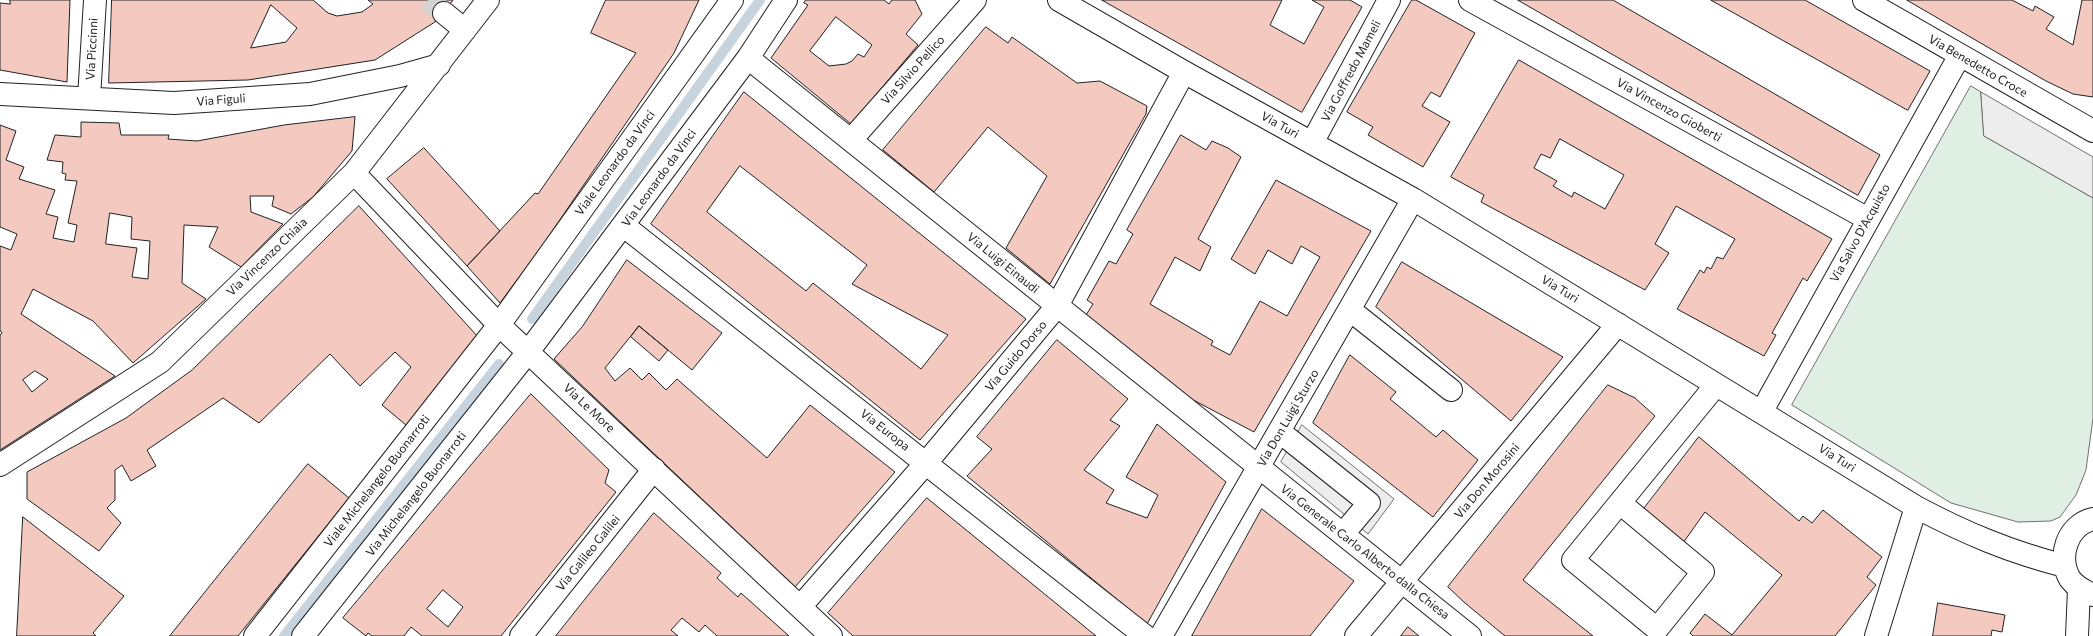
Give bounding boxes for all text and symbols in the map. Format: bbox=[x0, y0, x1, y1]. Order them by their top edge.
street label: Via Piccinni bbox=[83, 18, 101, 80]
street label: Via Goffredo Mameli bbox=[1318, 18, 1384, 124]
street label: Via Benedetto Croce bbox=[1926, 32, 2030, 100]
street label: Via Silvio Pellico bbox=[878, 33, 948, 107]
street label: Via Vincenzo Gioberti bbox=[1614, 75, 1724, 145]
street label: Via Figuli bbox=[196, 91, 246, 109]
street label: Viale Leonardo da Vinci bbox=[572, 108, 658, 218]
street label: Via Turi bbox=[1259, 109, 1301, 141]
street label: Via Leonardo da Vinci bbox=[619, 126, 699, 230]
street label: Via Salvo D'Acquisto bbox=[1827, 181, 1893, 285]
street label: Via Vincenzo Chiaia bbox=[224, 215, 310, 299]
street label: Via Luigi Einaudi bbox=[964, 230, 1042, 296]
street label: Via Turi bbox=[1539, 272, 1581, 306]
street label: Via Guido Dorso bbox=[982, 318, 1050, 394]
street label: Via Don Luigi Sturzo bbox=[1254, 367, 1322, 469]
street label: Via Le More bbox=[560, 381, 618, 435]
street label: Via Europa bbox=[857, 406, 913, 454]
street label: Viale Michelangelo Buonarroti bbox=[321, 412, 433, 550]
street label: Via Michelangelo Buonarroti bbox=[363, 429, 469, 559]
street label: Via Don Morosini bbox=[1451, 440, 1523, 522]
street label: Via Turi bbox=[1816, 441, 1858, 475]
street label: Via Generale Carlo Alberto dalla Chiesa bbox=[1278, 481, 1452, 623]
street label: Via Galileo Galilei bbox=[553, 512, 623, 594]

